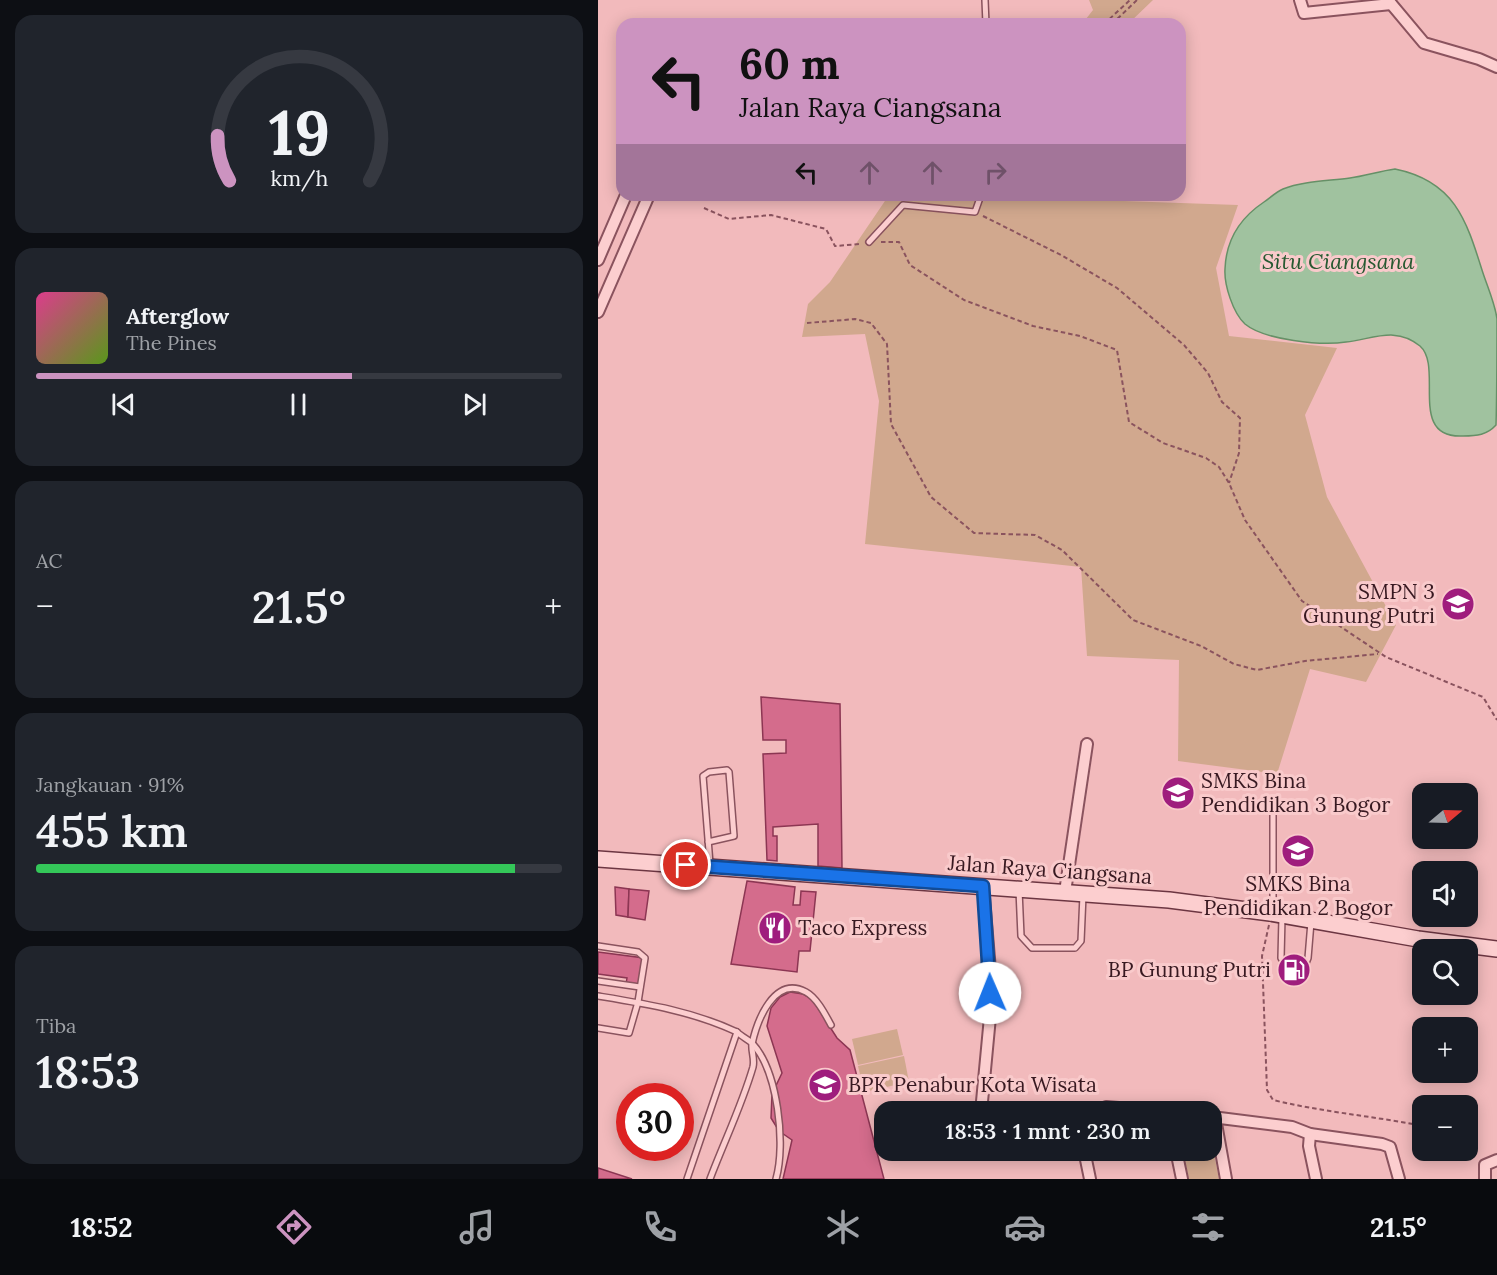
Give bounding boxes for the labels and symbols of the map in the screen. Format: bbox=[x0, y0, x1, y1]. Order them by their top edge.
water label: Situ Ciangsana bbox=[1262, 247, 1415, 275]
place label: SMPN 3 Gunung Putri bbox=[1303, 578, 1435, 629]
school or university icon: SMPN 3 Gunung Putri bbox=[1440, 586, 1476, 622]
place label: SMKS Bina Pendidikan 3 Bogor bbox=[1201, 767, 1390, 818]
school or university icon: SMKS Bina Pendidikan 3 Bogor bbox=[1160, 775, 1196, 811]
north arrow bbox=[1412, 783, 1478, 849]
school or university icon: SMKS Bina Pendidikan 2 Bogor bbox=[1280, 833, 1316, 869]
pin bbox=[660, 839, 711, 890]
street label: Jalan Raya Ciangsana bbox=[946, 849, 1153, 890]
place label: SMKS Bina Pendidikan 2 Bogor bbox=[1204, 870, 1392, 921]
restaurant icon: Taco Express bbox=[757, 910, 793, 946]
place label: Taco Express bbox=[798, 914, 927, 941]
fuel station icon: BP Gunung Putri bbox=[1276, 952, 1312, 988]
place label: BP Gunung Putri bbox=[1108, 956, 1271, 983]
position arrow bbox=[958, 961, 1022, 1025]
school or university icon: BPK Penabur Kota Wisata bbox=[807, 1067, 843, 1103]
place label: BPK Penabur Kota Wisata bbox=[848, 1071, 1097, 1098]
speed limit sign: 30 bbox=[616, 1083, 694, 1161]

